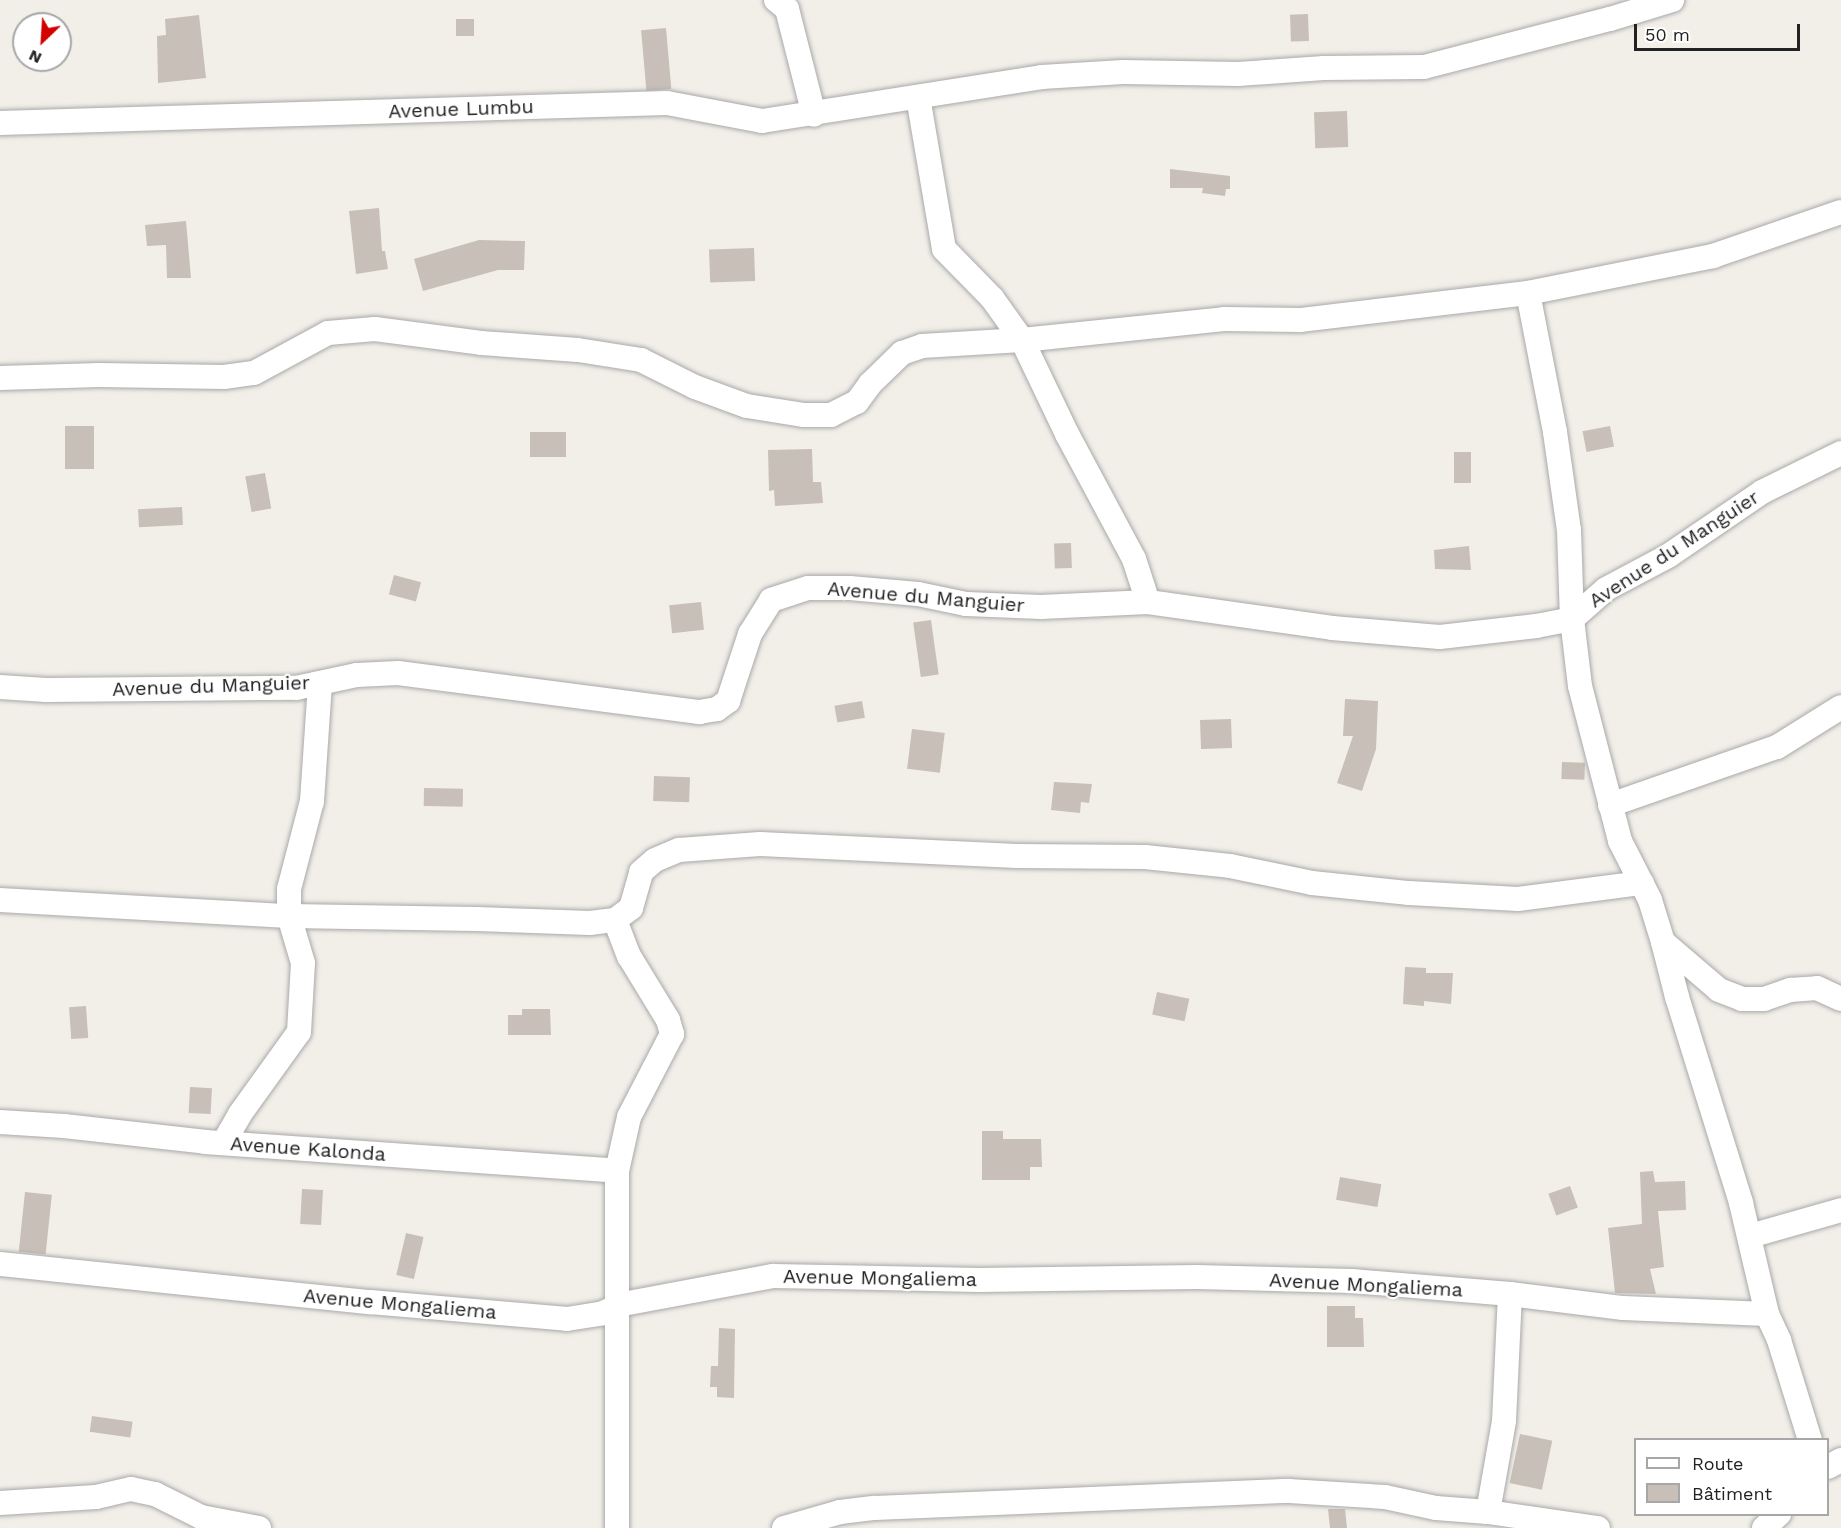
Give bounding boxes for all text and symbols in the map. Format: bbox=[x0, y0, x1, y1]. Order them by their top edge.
north arrow bbox=[12, 12, 72, 72]
scale bar bbox=[1637, 12, 1804, 50]
text: 50 m bbox=[1645, 24, 1690, 45]
text: N bbox=[26, 46, 44, 68]
street label: Avenue Lumbu bbox=[388, 94, 534, 124]
street label: Avenue du Manguier bbox=[1584, 485, 1764, 613]
street label: Avenue du Manguier bbox=[826, 576, 1026, 618]
street label: Avenue du Manguier bbox=[112, 671, 310, 701]
street label: Avenue Kalonda bbox=[229, 1132, 387, 1166]
street label: Avenue Mongaliema bbox=[783, 1264, 977, 1292]
street label: Avenue Mongaliema bbox=[1268, 1268, 1464, 1302]
street label: Avenue Mongaliema bbox=[302, 1284, 498, 1324]
legend bbox=[1634, 1438, 1829, 1516]
text: Route bbox=[1692, 1453, 1744, 1474]
text: Bâtiment bbox=[1692, 1483, 1772, 1504]

